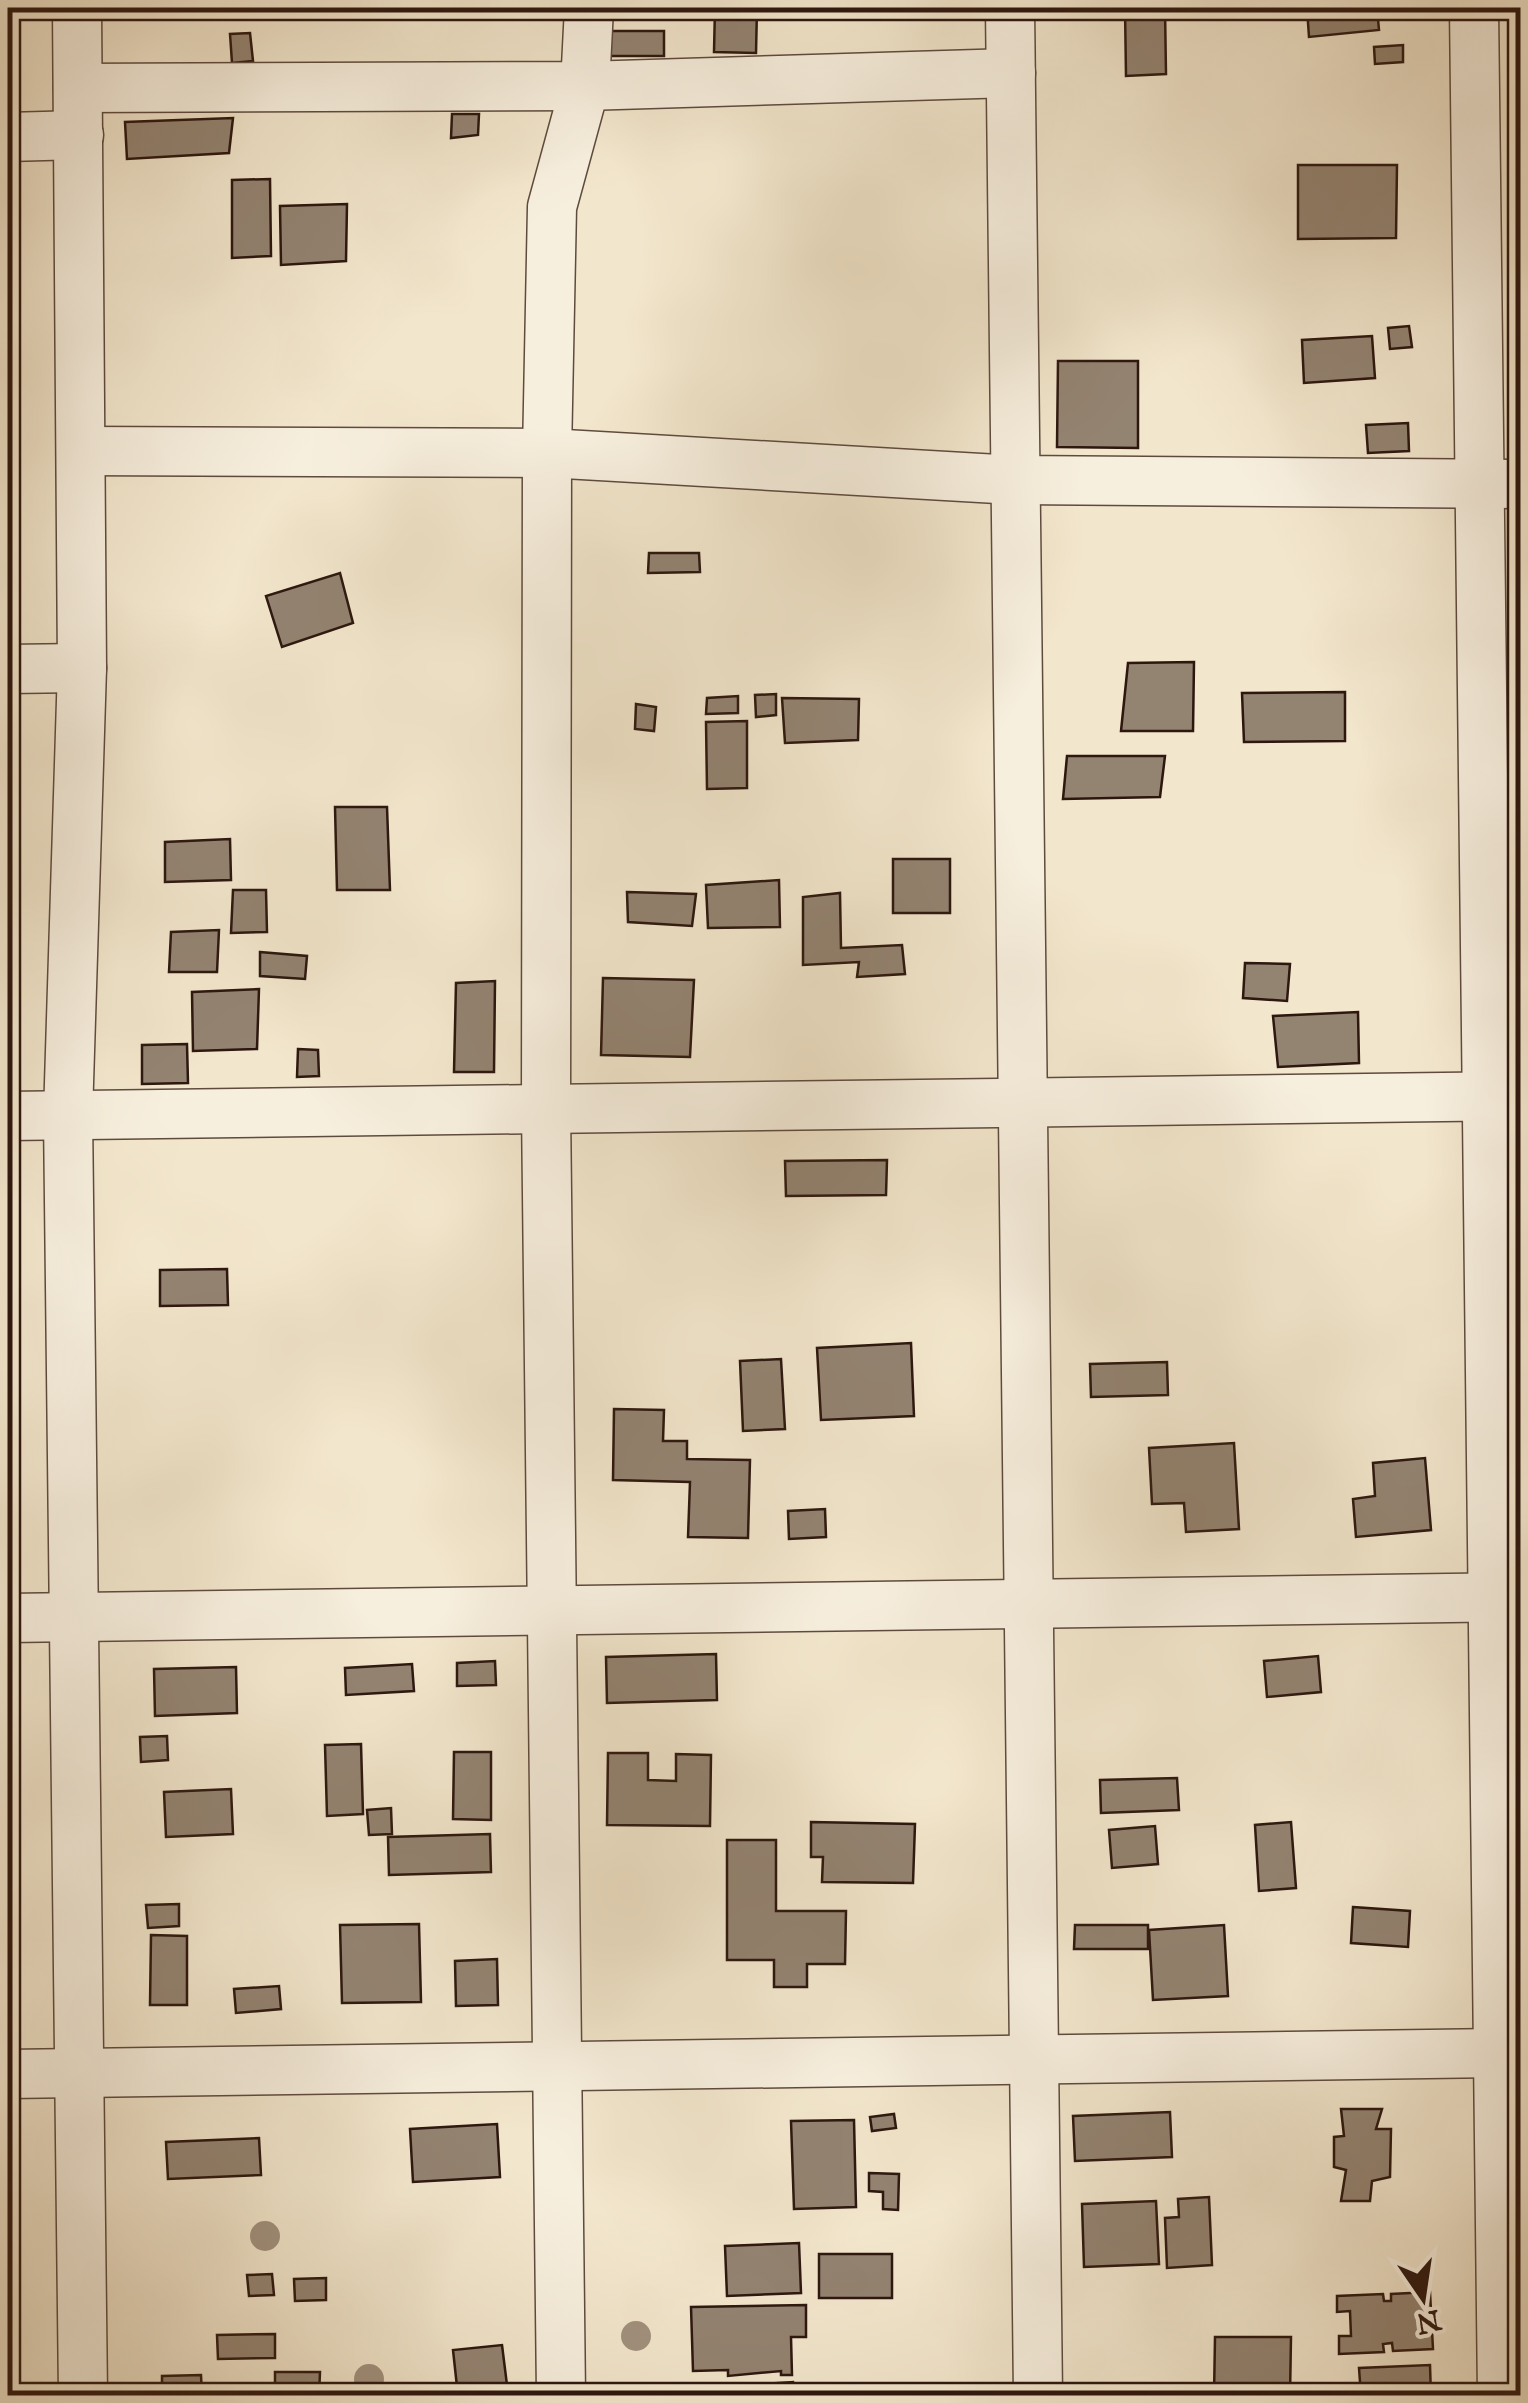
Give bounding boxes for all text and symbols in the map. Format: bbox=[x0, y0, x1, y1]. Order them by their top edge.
north arrow bbox=[1373, 2248, 1473, 2348]
text: N bbox=[1412, 2300, 1445, 2340]

